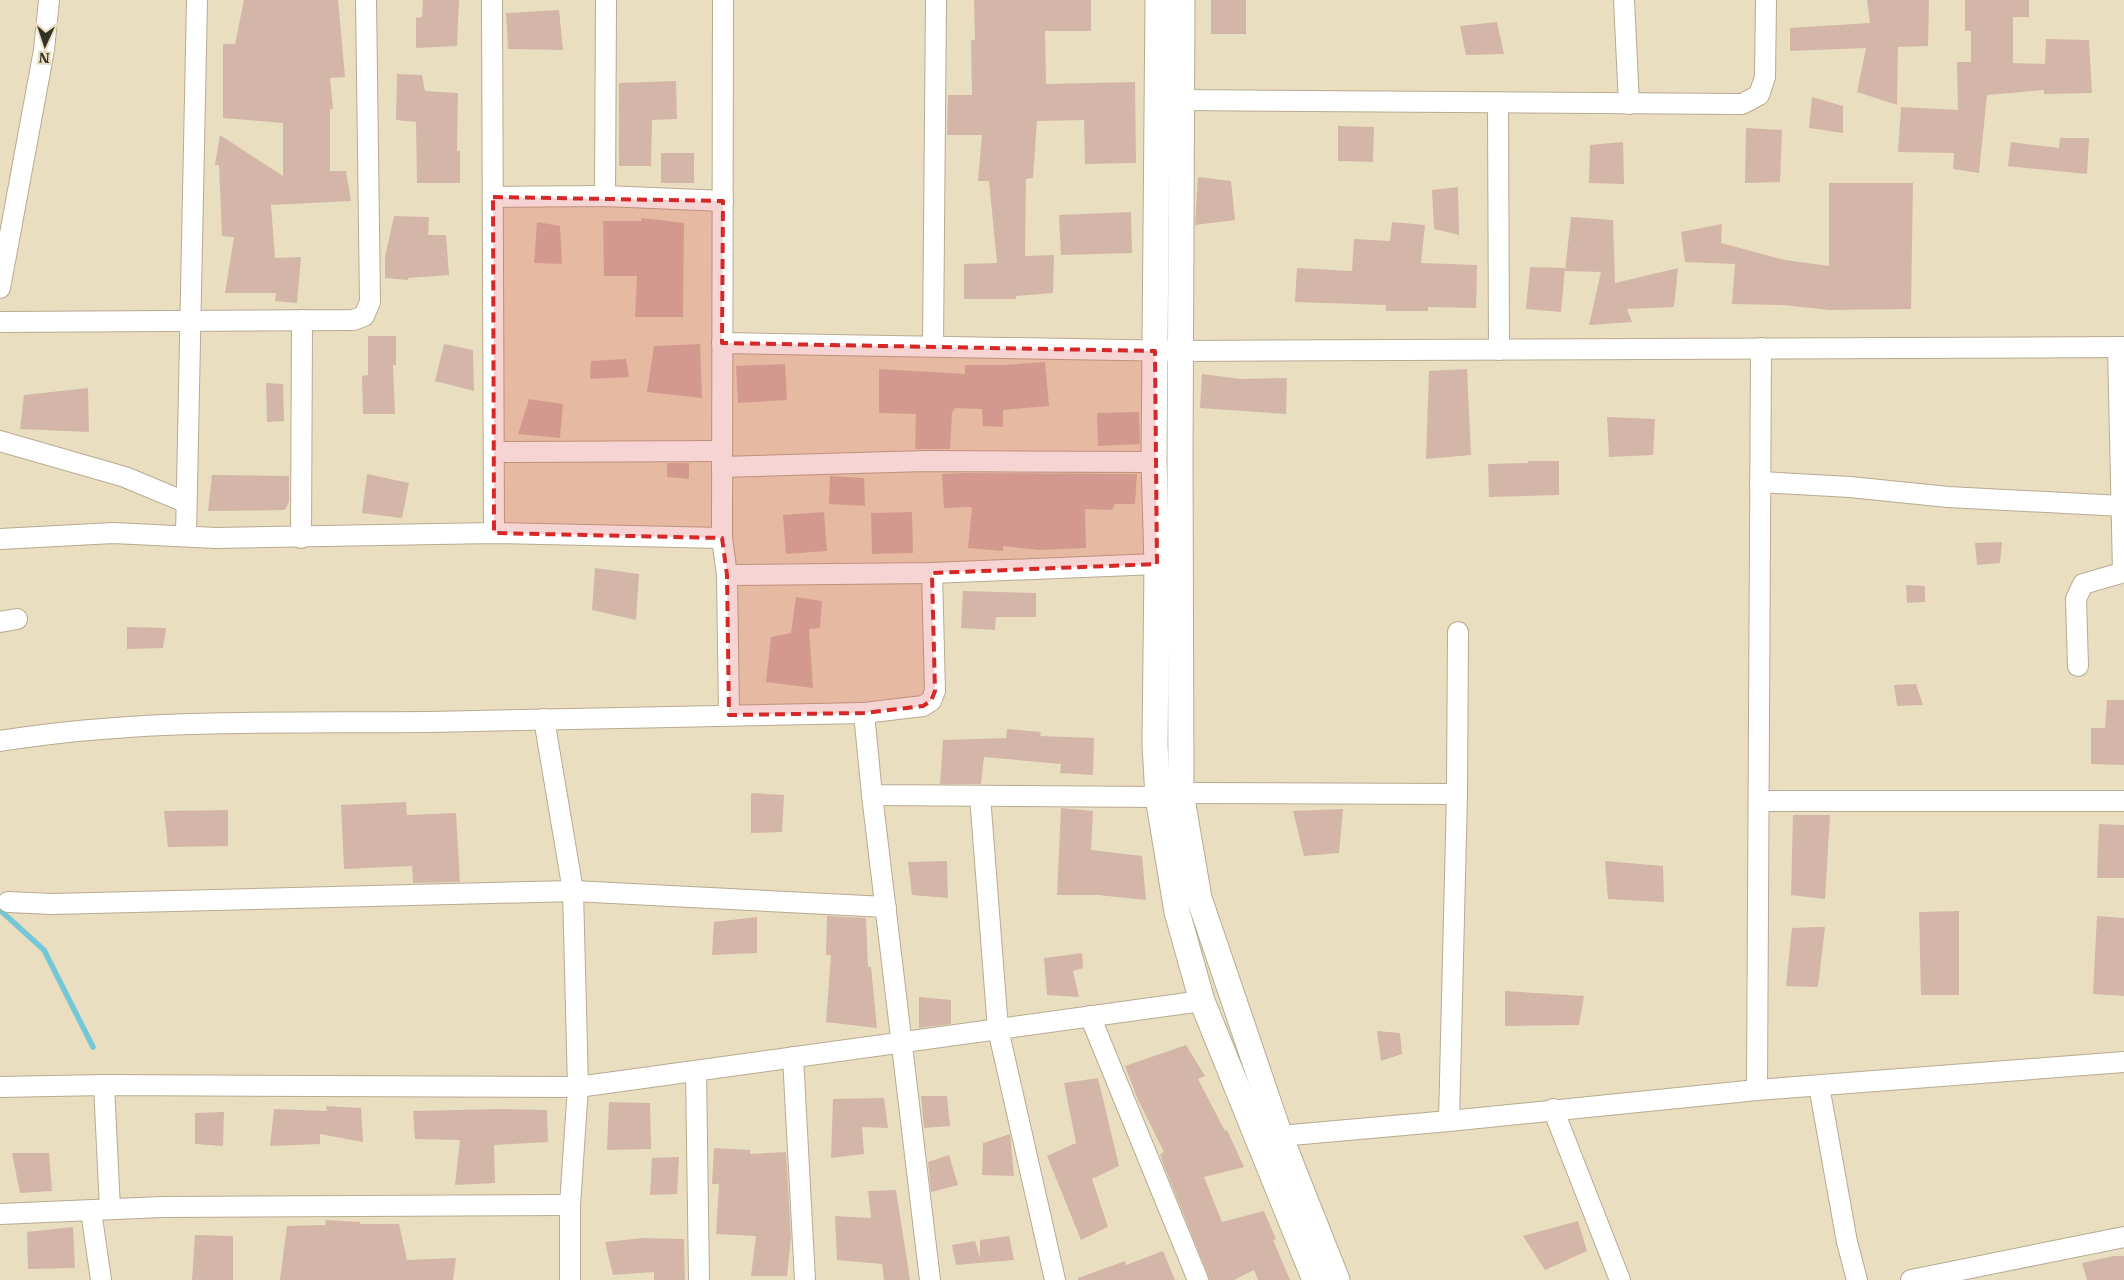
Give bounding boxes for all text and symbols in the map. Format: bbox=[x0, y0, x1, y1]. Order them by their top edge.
north arrow bbox=[20, 20, 70, 70]
text: N bbox=[38, 49, 50, 67]

